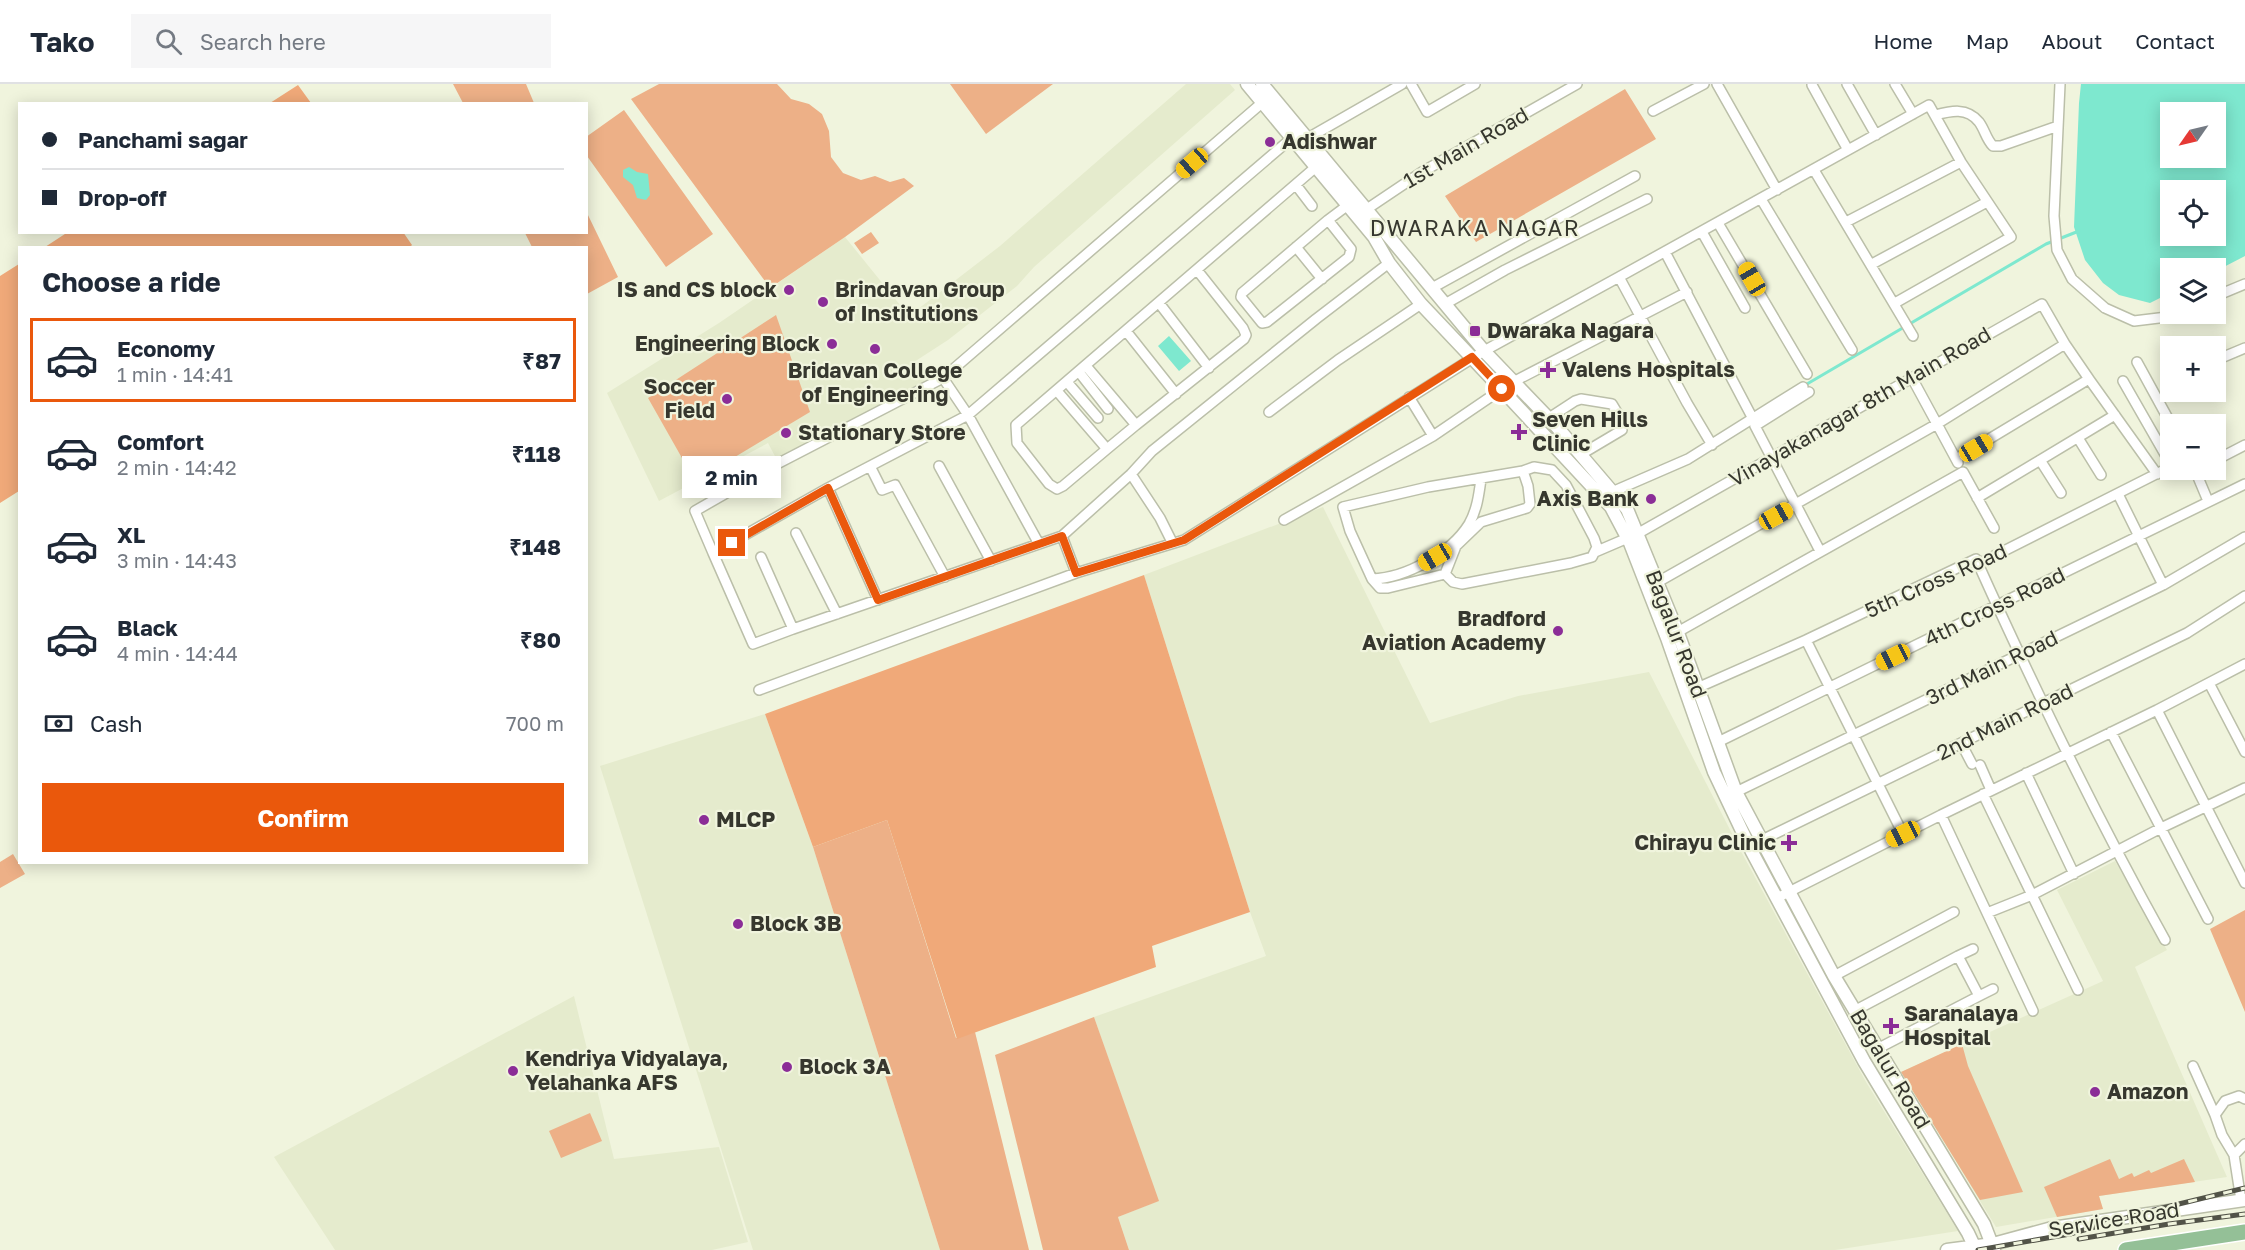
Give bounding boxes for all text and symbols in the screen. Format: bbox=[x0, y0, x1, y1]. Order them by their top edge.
search box bbox=[131, 14, 551, 68]
text: Tako bbox=[30, 25, 95, 58]
icon: search bbox=[152, 25, 185, 58]
text: Search here bbox=[200, 28, 326, 55]
text: Home bbox=[1873, 28, 1933, 54]
text: Map bbox=[1966, 28, 2009, 54]
text: About bbox=[2042, 28, 2102, 54]
text: Contact bbox=[2135, 28, 2215, 54]
street label: 1st Main Road bbox=[1398, 101, 1533, 193]
north arrow bbox=[2160, 102, 2226, 168]
map controls bbox=[2160, 102, 2226, 480]
text: Panchami sagar bbox=[78, 126, 248, 153]
place label: Adishwar bbox=[1282, 128, 1377, 154]
marker: Adishwar bbox=[1263, 135, 1277, 149]
car bbox=[1173, 144, 1211, 182]
button: locate bbox=[2160, 180, 2226, 246]
text: Drop-off bbox=[78, 184, 167, 211]
district label: DWARAKA NAGAR bbox=[1370, 214, 1580, 241]
button: layers bbox=[2160, 258, 2226, 324]
car bbox=[1735, 259, 1769, 299]
text: Choose a ride bbox=[42, 266, 221, 298]
place label: IS and CS block bbox=[617, 276, 777, 302]
place label: Brindavan Group of Institutions bbox=[835, 276, 1005, 326]
marker: IS and CS block bbox=[782, 283, 796, 297]
marker: Brindavan Group of Institutions bbox=[816, 295, 830, 309]
place label: Dwaraka Nagara bbox=[1487, 317, 1654, 343]
street label: Vinayakanagar 8th Main Road bbox=[1724, 320, 1995, 492]
marker: Dwaraka Nagara bbox=[1468, 324, 1482, 338]
place label: Engineering Block bbox=[635, 330, 820, 356]
icon: car bbox=[45, 333, 99, 387]
text: Economy bbox=[117, 335, 215, 362]
button: + bbox=[2160, 336, 2226, 402]
marker: Engineering Block bbox=[825, 337, 839, 351]
marker: Bridavan College of Engineering bbox=[868, 342, 882, 356]
text: ₹87 bbox=[522, 347, 561, 374]
place label: Valens Hospitals bbox=[1562, 356, 1735, 382]
place label: Bridavan College of Engineering bbox=[788, 357, 962, 407]
marker: Valens Hospitals bbox=[1539, 361, 1557, 379]
text: 1 min · 14:41 bbox=[117, 362, 233, 386]
place label: Soccer Field bbox=[644, 373, 715, 423]
route start bbox=[1488, 375, 1515, 402]
marker: Soccer Field bbox=[720, 392, 734, 406]
place label: Seven Hills Clinic bbox=[1532, 406, 1648, 456]
button: − bbox=[2160, 414, 2226, 480]
place label: Stationary Store bbox=[798, 419, 966, 445]
marker: Seven Hills Clinic bbox=[1510, 423, 1528, 441]
icon: car bbox=[45, 426, 99, 480]
marker: Stationary Store bbox=[779, 426, 793, 440]
text: Comfort bbox=[117, 428, 204, 455]
car bbox=[1956, 431, 1996, 465]
text: ₹118 bbox=[512, 440, 561, 467]
text: 2 min · 14:42 bbox=[117, 455, 237, 479]
callout: 2 min bbox=[682, 456, 782, 498]
text: 2 min bbox=[705, 465, 758, 489]
place label: Axis Bank bbox=[1537, 485, 1639, 511]
marker: Axis Bank bbox=[1644, 492, 1658, 506]
car bbox=[1756, 499, 1796, 533]
icon: car bbox=[45, 519, 99, 573]
text: XL bbox=[117, 521, 145, 548]
route end bbox=[718, 529, 745, 556]
text: ₹148 bbox=[509, 533, 561, 560]
street label: 5th Cross Road bbox=[1861, 537, 2011, 623]
car bbox=[1415, 540, 1455, 574]
text: 3 min · 14:43 bbox=[117, 548, 237, 572]
street label: 4th Cross Road bbox=[1920, 561, 2069, 651]
street label: Bagalur Road bbox=[1641, 566, 1713, 701]
place label: Bradford Aviation Academy bbox=[1362, 605, 1546, 655]
icon: car bbox=[45, 612, 99, 666]
text: Black bbox=[117, 614, 178, 641]
marker: Bradford Aviation Academy bbox=[1551, 624, 1565, 638]
street label: 3rd Main Road bbox=[1921, 624, 2062, 710]
text: ₹80 bbox=[520, 626, 561, 653]
text: 4 min · 14:44 bbox=[117, 641, 238, 665]
car bbox=[1873, 641, 1913, 673]
street label: 2nd Main Road bbox=[1932, 677, 2077, 765]
icon: cash bbox=[42, 707, 75, 740]
text: Cash bbox=[90, 710, 143, 737]
text: 700 m bbox=[506, 711, 564, 735]
button: Confirm bbox=[42, 783, 564, 852]
place label: MLCP bbox=[716, 806, 775, 832]
marker: MLCP bbox=[697, 813, 711, 827]
car bbox=[1883, 818, 1923, 850]
place label: Chirayu Clinic bbox=[1634, 829, 1776, 855]
marker: Chirayu Clinic bbox=[1780, 834, 1798, 852]
place label: Block 3B bbox=[750, 910, 842, 936]
marker: Block 3B bbox=[731, 917, 745, 931]
place label: Saranalaya Hospital bbox=[1904, 1000, 2018, 1050]
street label: Bagalur Road bbox=[1845, 1004, 1937, 1133]
marker: Saranalaya Hospital bbox=[1882, 1017, 1900, 1035]
place label: Kendriya Vidyalaya, Yelahanka AFS bbox=[525, 1045, 728, 1095]
place label: Block 3A bbox=[799, 1053, 891, 1079]
marker: Block 3A bbox=[780, 1060, 794, 1074]
marker: Kendriya Vidyalaya, Yelahanka AFS bbox=[506, 1064, 520, 1078]
place label: Amazon bbox=[2107, 1078, 2188, 1104]
marker: Amazon bbox=[2088, 1085, 2102, 1099]
street label: Service Road bbox=[2047, 1196, 2181, 1242]

